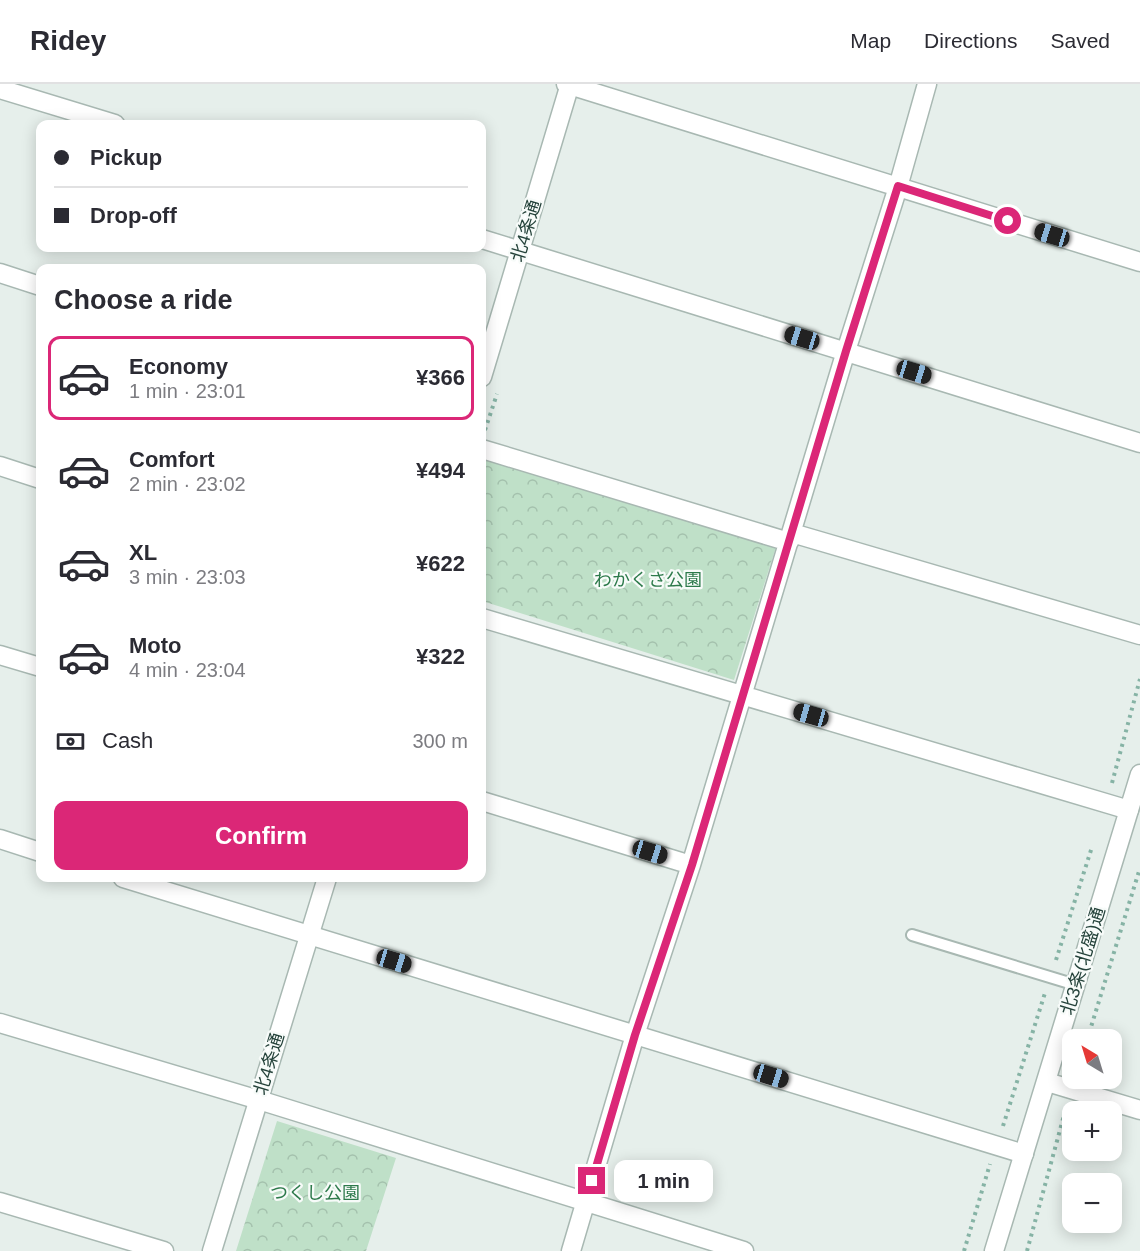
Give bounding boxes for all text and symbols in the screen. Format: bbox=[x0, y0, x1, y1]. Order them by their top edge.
text: Ridey bbox=[30, 25, 106, 56]
text: Map bbox=[850, 29, 891, 52]
text: Directions bbox=[924, 29, 1017, 52]
text: Saved bbox=[1050, 29, 1110, 52]
text: Pickup bbox=[90, 145, 162, 170]
street label: 北4条通 bbox=[507, 197, 545, 265]
text: Drop-off bbox=[90, 203, 177, 228]
route start bbox=[994, 207, 1021, 234]
car bbox=[1032, 221, 1072, 249]
text: Choose a ride bbox=[54, 285, 233, 315]
car bbox=[782, 324, 822, 352]
icon: car bbox=[57, 351, 111, 405]
text: Economy bbox=[129, 354, 228, 379]
car bbox=[894, 358, 934, 386]
text: ¥366 bbox=[416, 365, 465, 390]
text: 1 min · 23:01 bbox=[129, 380, 246, 402]
icon: car bbox=[57, 444, 111, 498]
text: Comfort bbox=[129, 447, 215, 472]
text: ¥494 bbox=[416, 458, 465, 483]
text: 2 min · 23:02 bbox=[129, 473, 246, 495]
icon: car bbox=[57, 537, 111, 591]
text: XL bbox=[129, 540, 157, 565]
text: ¥622 bbox=[416, 551, 465, 576]
text: 3 min · 23:03 bbox=[129, 566, 246, 588]
park label: わかくさ公園 bbox=[594, 570, 702, 590]
icon: car bbox=[57, 630, 111, 684]
text: Moto bbox=[129, 633, 182, 658]
text: ¥322 bbox=[416, 644, 465, 669]
text: 4 min · 23:04 bbox=[129, 659, 246, 681]
car bbox=[791, 701, 831, 729]
icon: cash bbox=[54, 725, 87, 758]
text: Cash bbox=[102, 728, 153, 753]
text: 300 m bbox=[412, 730, 468, 752]
button: Confirm bbox=[54, 801, 468, 870]
car bbox=[630, 838, 670, 866]
street label: 北3条(北盛)通 bbox=[1057, 905, 1109, 1017]
car bbox=[374, 947, 414, 975]
north arrow bbox=[1062, 1029, 1122, 1089]
map controls bbox=[1062, 1029, 1122, 1233]
street label: 北4条通 bbox=[250, 1030, 288, 1098]
car bbox=[751, 1062, 791, 1090]
button: + bbox=[1062, 1101, 1122, 1161]
callout: 1 min bbox=[613, 1160, 712, 1202]
route end bbox=[578, 1167, 605, 1194]
text: 1 min bbox=[637, 1170, 690, 1192]
button: − bbox=[1062, 1173, 1122, 1233]
park label: つくし公園 bbox=[270, 1183, 360, 1203]

